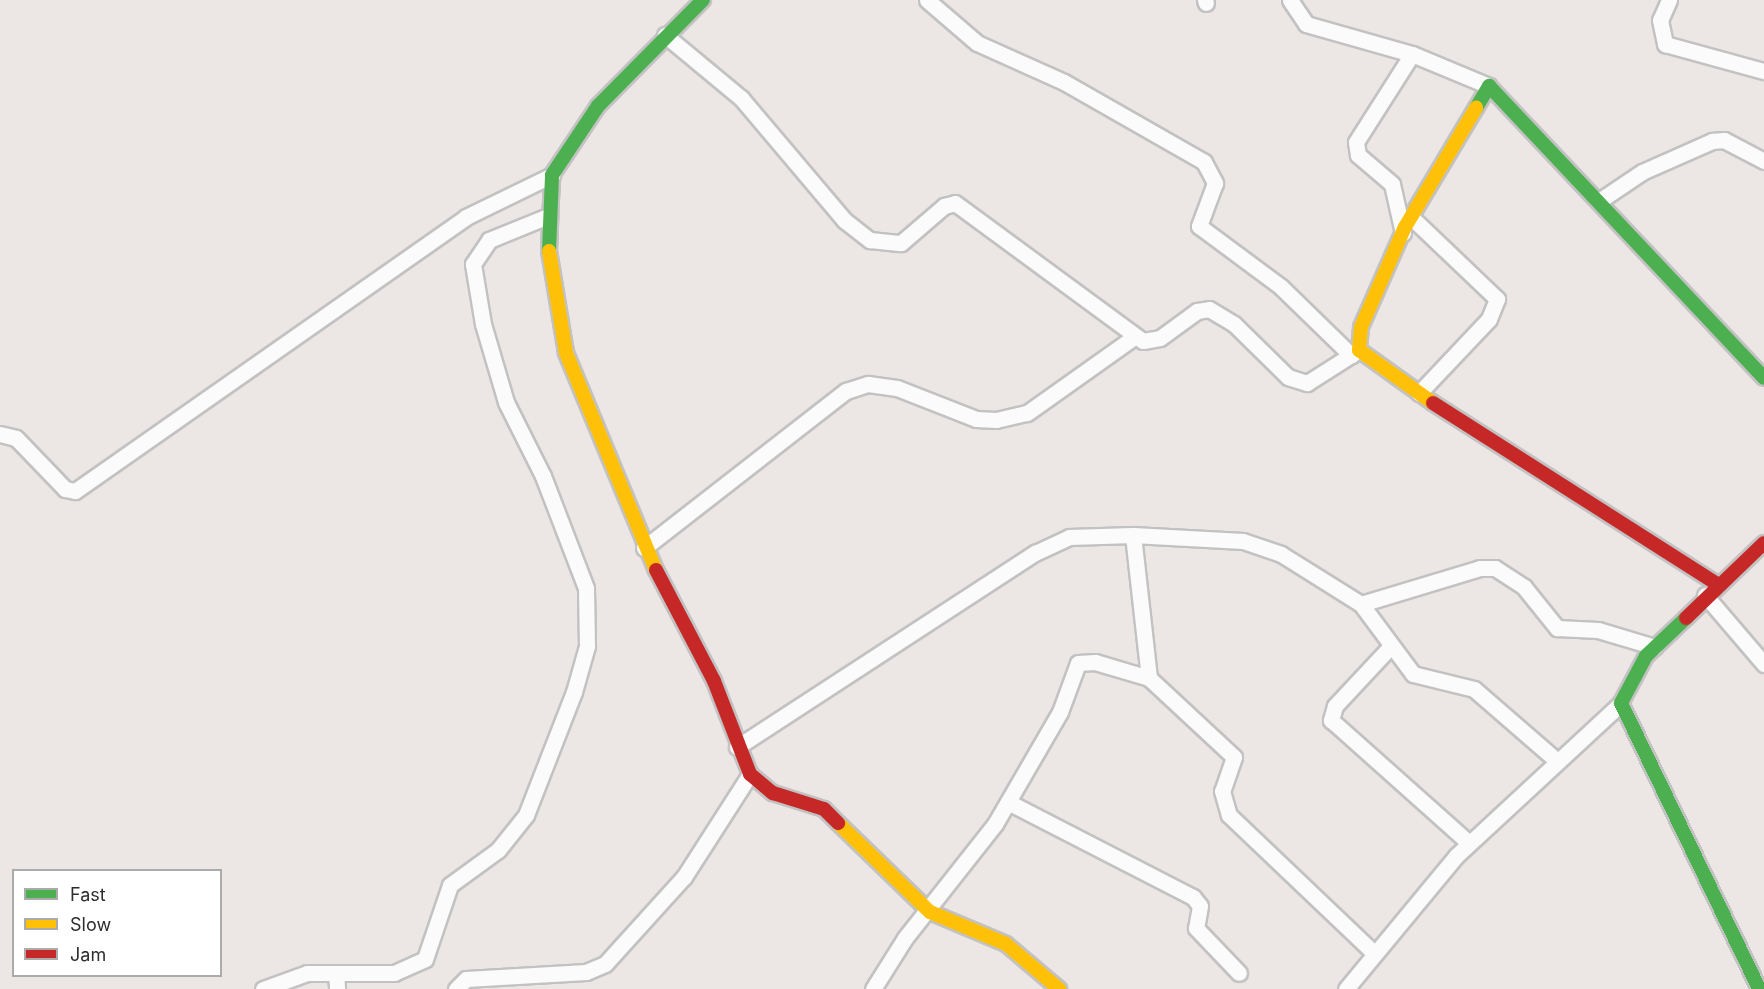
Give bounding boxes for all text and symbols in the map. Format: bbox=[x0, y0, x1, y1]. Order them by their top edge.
legend bbox=[12, 869, 222, 977]
text: Fast bbox=[70, 884, 106, 905]
text: Slow bbox=[70, 914, 111, 935]
text: Jam bbox=[70, 944, 106, 965]

